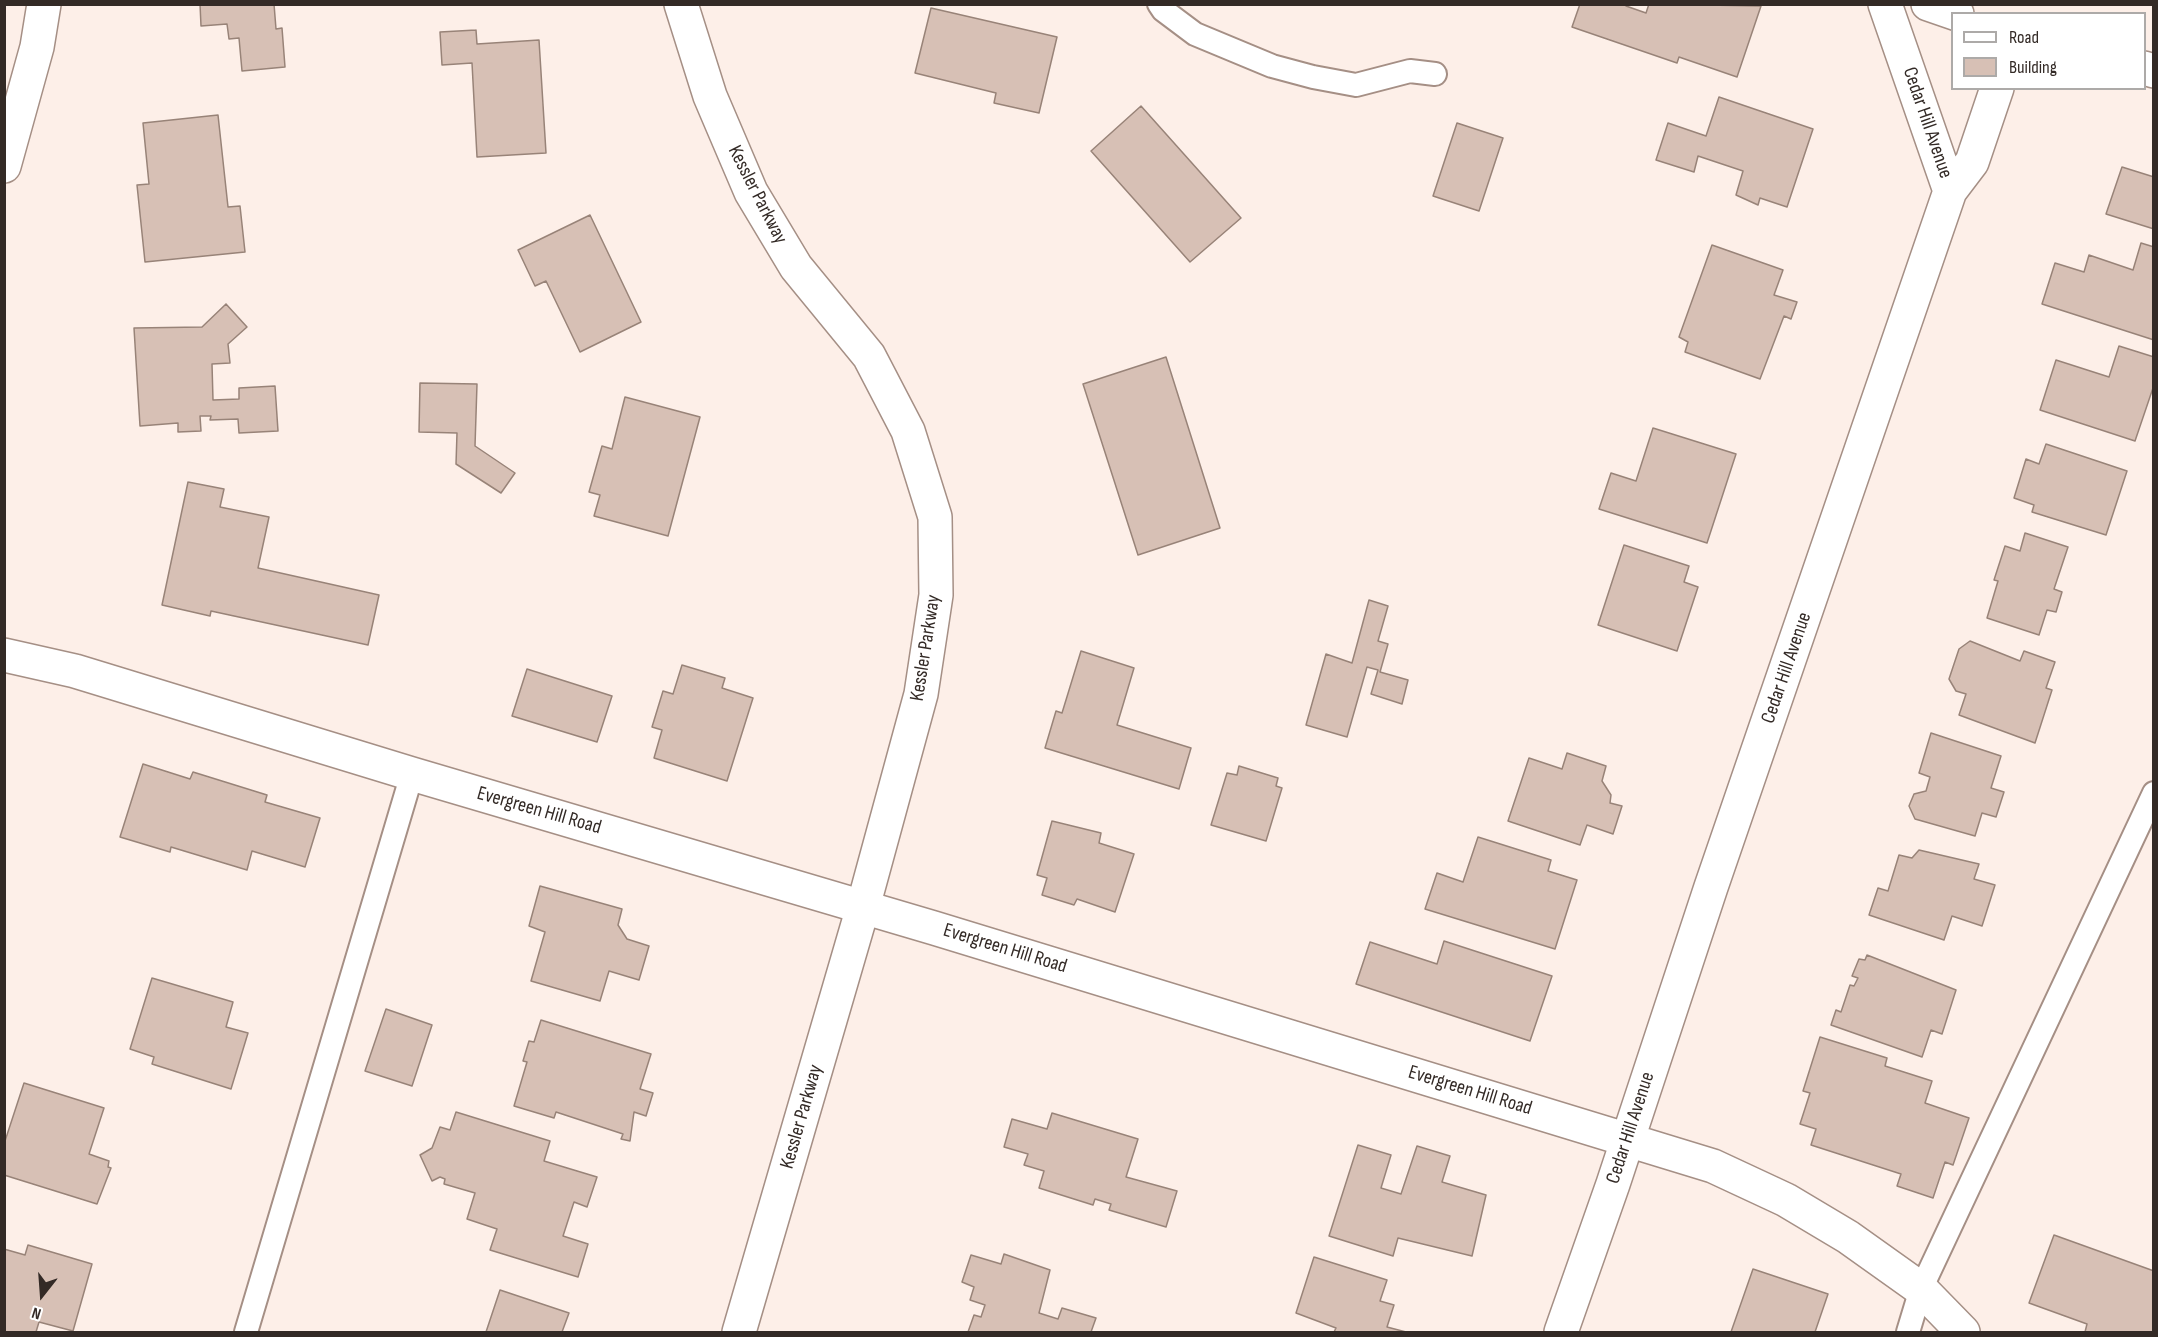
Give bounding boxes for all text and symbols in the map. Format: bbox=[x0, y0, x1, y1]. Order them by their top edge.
legend bbox=[1951, 12, 2146, 90]
text: Road bbox=[2009, 27, 2039, 48]
text: Building bbox=[2009, 57, 2057, 78]
street label: Cedar Hill Avenue bbox=[1897, 64, 1957, 182]
street label: Kessler Parkway bbox=[722, 142, 792, 248]
street label: Kessler Parkway bbox=[906, 593, 946, 703]
street label: Cedar Hill Avenue bbox=[1757, 609, 1817, 727]
street label: Evergreen Hill Road bbox=[474, 782, 604, 840]
street label: Evergreen Hill Road bbox=[940, 919, 1070, 979]
street label: Evergreen Hill Road bbox=[1405, 1061, 1535, 1121]
street label: Kessler Parkway bbox=[776, 1062, 828, 1172]
street label: Cedar Hill Avenue bbox=[1602, 1069, 1660, 1187]
north arrow bbox=[12, 1265, 72, 1325]
text: N bbox=[30, 1302, 43, 1323]

